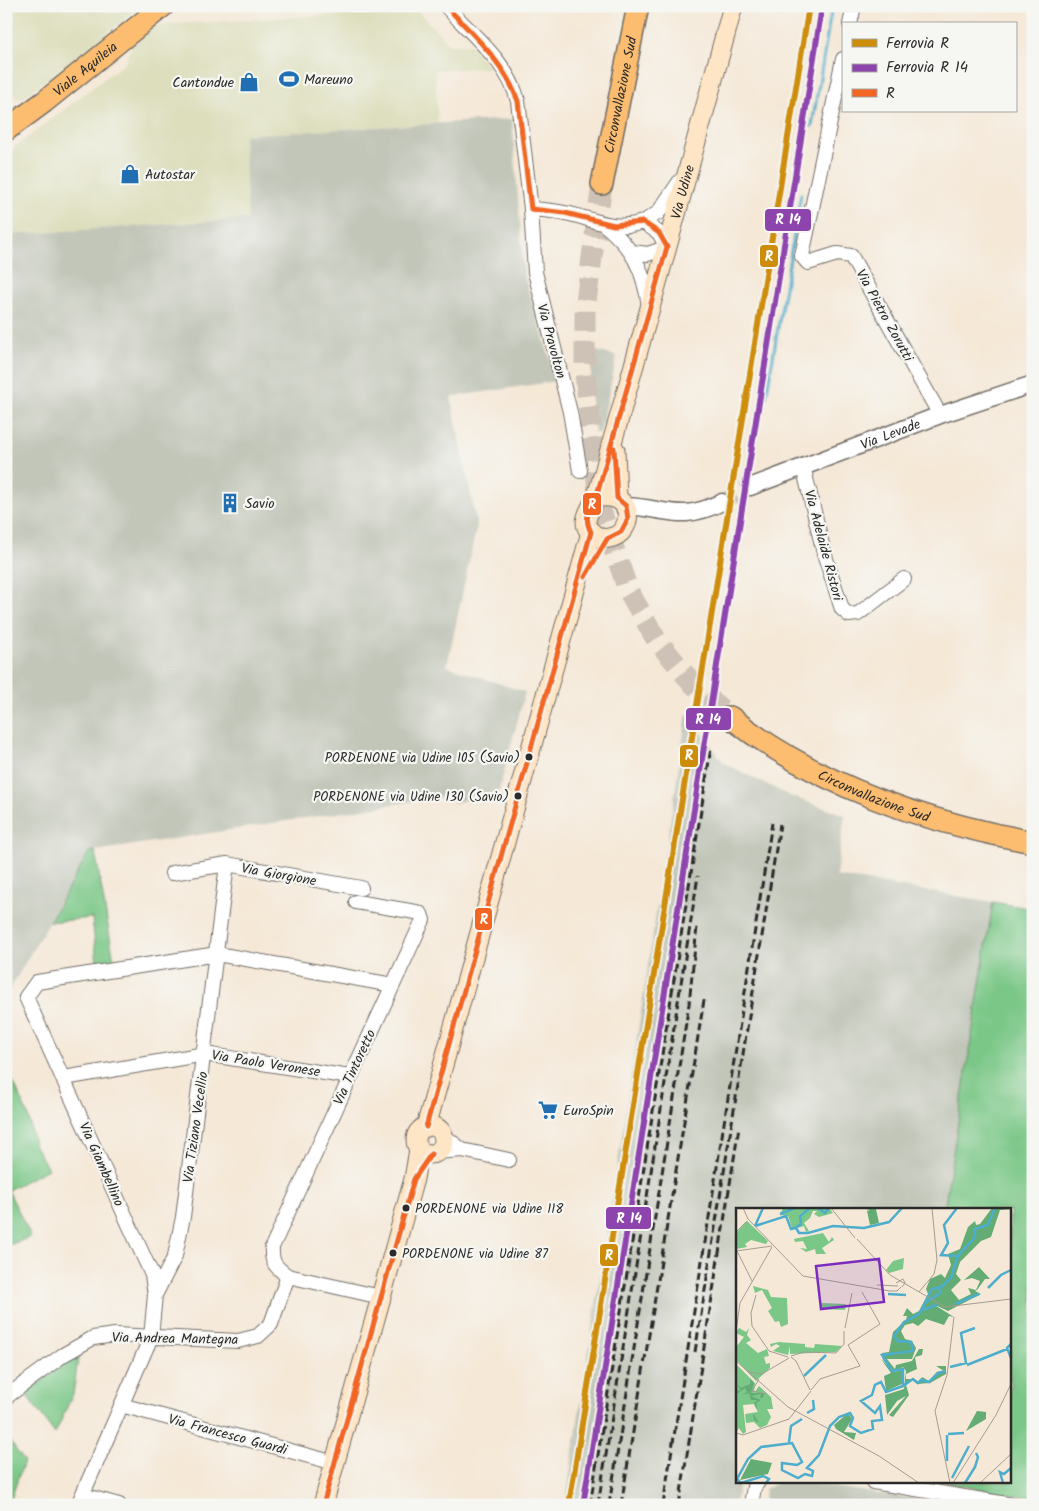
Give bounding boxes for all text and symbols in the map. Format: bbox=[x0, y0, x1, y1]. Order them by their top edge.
legend bbox=[842, 22, 1016, 112]
text: Ferrovia R bbox=[886, 32, 949, 56]
street label: Circonvallazione Sud bbox=[598, 34, 644, 155]
street label: Viale Aquileia bbox=[49, 37, 123, 103]
text: Ferrovia R 14 bbox=[886, 56, 968, 80]
sports icon: Mareuno bbox=[278, 68, 300, 90]
place label: Mareuno bbox=[304, 69, 353, 91]
shop icon: Cantondue bbox=[238, 71, 260, 93]
place label: Cantondue bbox=[172, 72, 235, 94]
text: R bbox=[886, 82, 895, 106]
street label: Via Udine bbox=[665, 162, 701, 222]
shop icon: Autostar bbox=[119, 163, 141, 185]
place label: Autostar bbox=[145, 164, 196, 186]
line badge: R 14 bbox=[764, 208, 812, 232]
text: R 14 bbox=[775, 209, 801, 231]
line badge: R bbox=[759, 244, 779, 268]
text: R bbox=[765, 246, 774, 268]
street label: Via Pietro Zorutti bbox=[850, 265, 919, 366]
street label: Via Pravolton bbox=[530, 301, 572, 381]
street label: Via Levade bbox=[857, 413, 925, 456]
street label: Via Adelaide Ristori bbox=[798, 487, 849, 604]
building icon: Savio bbox=[219, 492, 241, 514]
line badge: R bbox=[582, 492, 602, 516]
place label: Savio bbox=[245, 493, 275, 515]
text: R bbox=[588, 494, 597, 516]
line badge: R 14 bbox=[685, 707, 732, 731]
text: R 14 bbox=[695, 709, 721, 731]
line badge: R bbox=[679, 744, 699, 768]
text: R bbox=[685, 745, 694, 767]
place label: PORDENONE via Udine 105 (Savio) bbox=[325, 748, 520, 769]
marker: PORDENONE via Udine 105 (Savio) bbox=[524, 752, 534, 762]
street label: Circonvallazione Sud bbox=[814, 765, 933, 829]
place label: PORDENONE via Udine 130 (Savio) bbox=[313, 787, 509, 808]
marker: PORDENONE via Udine 130 (Savio) bbox=[513, 791, 523, 801]
street label: Via Giorgione bbox=[240, 858, 319, 893]
line badge: R bbox=[474, 907, 493, 931]
text: R bbox=[480, 909, 489, 931]
street label: Via Tintoretto bbox=[328, 1026, 382, 1109]
street label: Via Paolo Veronese bbox=[210, 1045, 322, 1084]
street label: Via Tiziano Vecellio bbox=[177, 1070, 215, 1184]
supermarket icon: EuroSpin bbox=[537, 1099, 559, 1121]
place label: EuroSpin bbox=[563, 1100, 614, 1122]
street label: Via Giambellino bbox=[73, 1119, 129, 1210]
place label: PORDENONE via Udine 118 bbox=[415, 1199, 563, 1220]
marker: PORDENONE via Udine 118 bbox=[401, 1203, 411, 1213]
line badge: R 14 bbox=[605, 1206, 652, 1230]
text: R 14 bbox=[616, 1208, 642, 1230]
inset map bbox=[736, 1208, 1012, 1484]
line badge: R bbox=[599, 1243, 619, 1267]
place label: PORDENONE via Udine 87 bbox=[402, 1244, 549, 1265]
text: R bbox=[605, 1245, 614, 1267]
marker: PORDENONE via Udine 87 bbox=[388, 1248, 398, 1258]
street label: Via Andrea Mantegna bbox=[112, 1327, 238, 1351]
street label: Via Francesco Guardi bbox=[166, 1408, 290, 1462]

